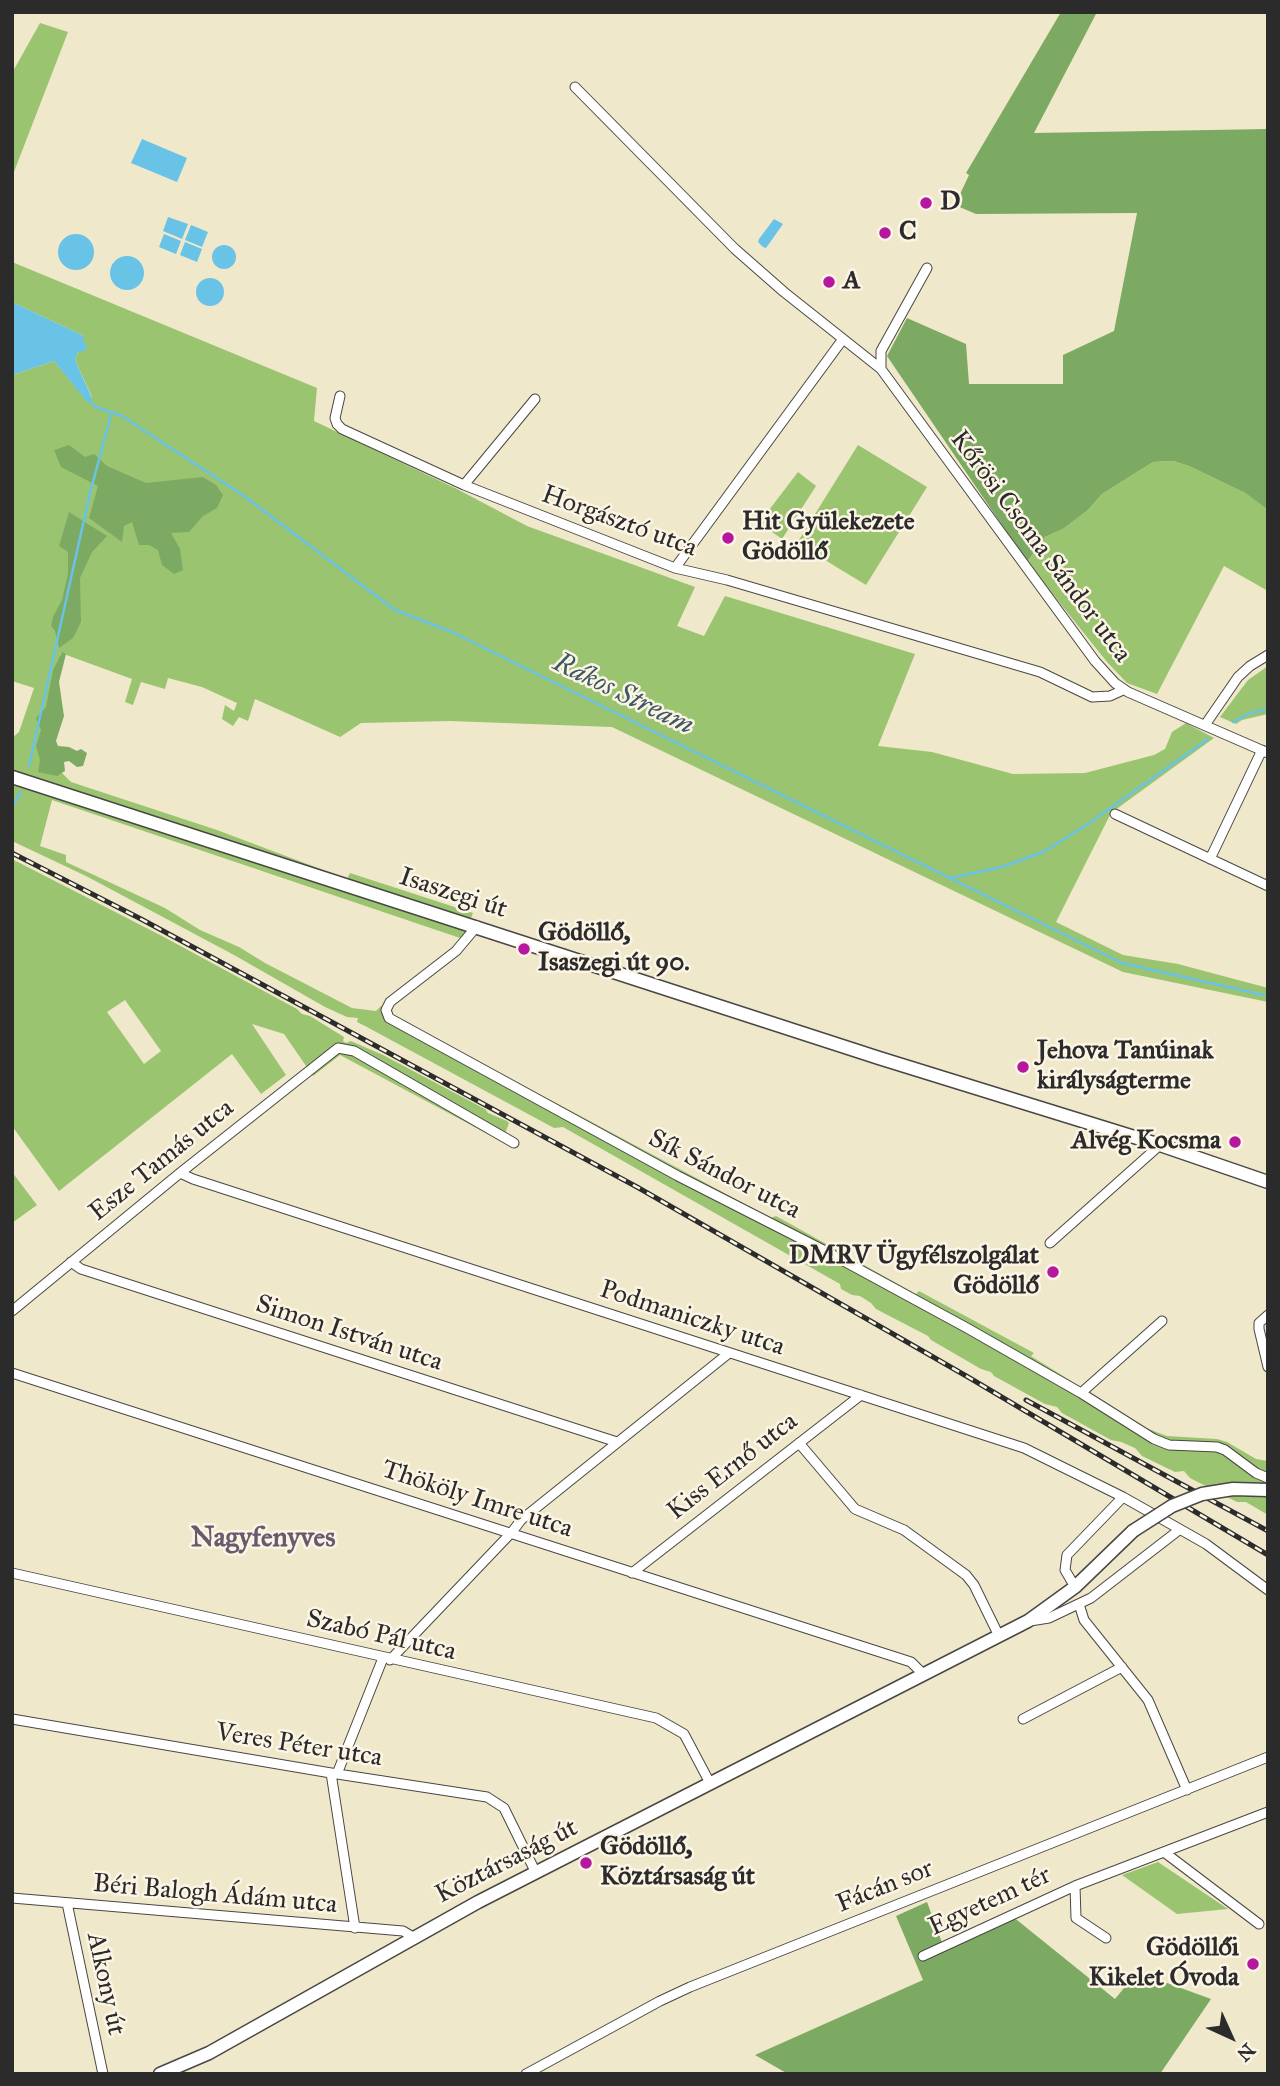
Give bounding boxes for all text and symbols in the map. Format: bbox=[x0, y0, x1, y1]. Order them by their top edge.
place label: D bbox=[940, 187, 961, 219]
marker: D bbox=[918, 195, 934, 211]
place label: C bbox=[899, 217, 917, 249]
marker: C bbox=[877, 225, 893, 241]
place label: A bbox=[843, 266, 861, 298]
marker: A bbox=[821, 274, 837, 290]
street label: Kőrösi Csoma Sándor utca bbox=[943, 425, 1137, 669]
street label: Horgásztó utca bbox=[537, 479, 701, 565]
place label: Hit Gyülekezete Gödöllő bbox=[742, 507, 915, 568]
marker: Hit Gyülekezete Gödöllő bbox=[720, 530, 736, 546]
water label: Rákos Stream bbox=[547, 647, 699, 743]
street label: Isaszegi út bbox=[395, 862, 511, 926]
place label: Gödöllő, Isaszegi út 90. bbox=[538, 918, 690, 979]
marker: Gödöllő, Isaszegi út 90. bbox=[516, 941, 532, 957]
place label: Jehova Tanúinak királyságterme bbox=[1037, 1036, 1213, 1098]
marker: Jehova Tanúinak királyságterme bbox=[1015, 1059, 1031, 1075]
street label: Esze Tamás utca bbox=[84, 1093, 240, 1229]
street label: Sík Sándor utca bbox=[643, 1123, 805, 1227]
place label: Alvég Kocsma bbox=[1071, 1126, 1221, 1158]
marker: Alvég Kocsma bbox=[1227, 1134, 1243, 1150]
place label: DMRV Ügyfélszolgálat Gödöllő bbox=[789, 1241, 1039, 1302]
marker: DMRV Ügyfélszolgálat Gödöllő bbox=[1045, 1264, 1061, 1280]
street label: Podmaniczky utca bbox=[596, 1274, 788, 1364]
street label: Simon István utca bbox=[252, 1289, 446, 1379]
street label: Kiss Ernő utca bbox=[662, 1407, 804, 1527]
street label: Thököly Imre utca bbox=[378, 1454, 576, 1546]
district label: Nagyfenyves bbox=[191, 1522, 335, 1556]
street label: Szabó Pál utca bbox=[303, 1604, 459, 1668]
street label: Veres Péter utca bbox=[214, 1717, 384, 1775]
street label: Köztársaság út bbox=[431, 1813, 583, 1911]
place label: Gödöllő, Köztársaság út bbox=[600, 1832, 755, 1894]
street label: Fácán sor bbox=[832, 1854, 938, 1920]
marker: Gödöllő, Köztársaság út bbox=[578, 1855, 594, 1871]
street label: Egyetem tér bbox=[924, 1860, 1056, 1944]
street label: Béri Balogh Ádám utca bbox=[92, 1869, 338, 1921]
street label: Alkony út bbox=[79, 1930, 131, 2038]
place label: Gödöllői Kikelet Óvoda bbox=[1089, 1933, 1239, 1994]
marker: Gödöllői Kikelet Óvoda bbox=[1245, 1956, 1261, 1972]
north arrow bbox=[1196, 2002, 1266, 2072]
text: N bbox=[1232, 2038, 1260, 2066]

